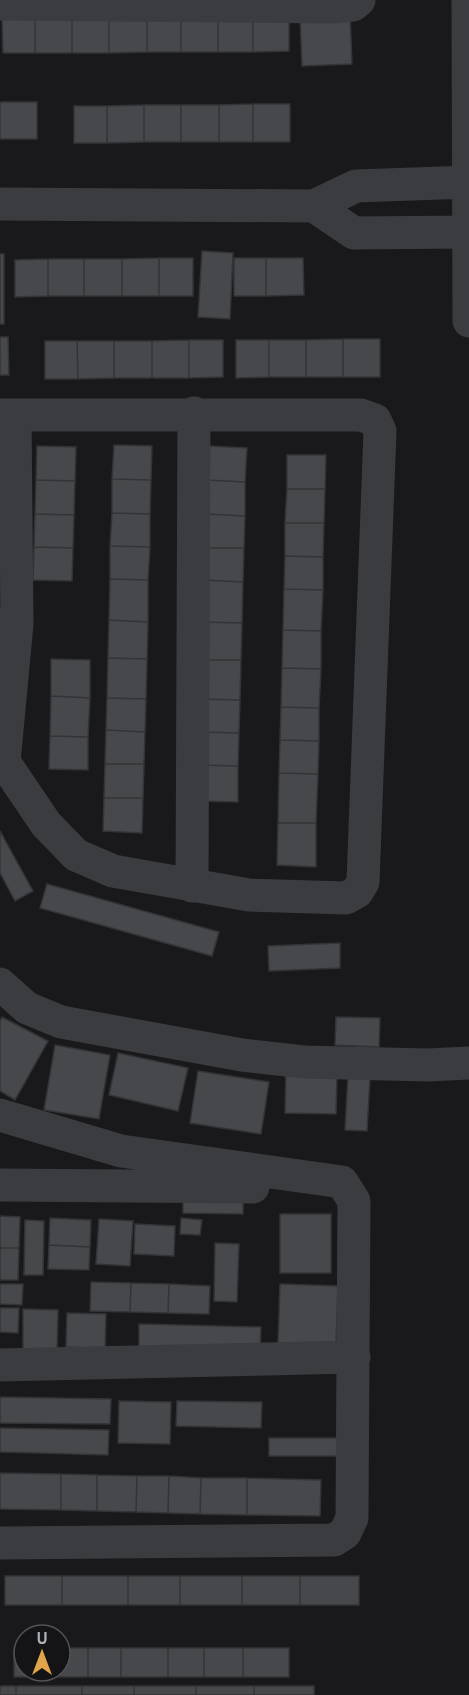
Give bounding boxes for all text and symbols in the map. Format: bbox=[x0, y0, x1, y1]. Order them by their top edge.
north arrow bbox=[12, 1623, 72, 1683]
text: U bbox=[36, 1629, 48, 1647]

